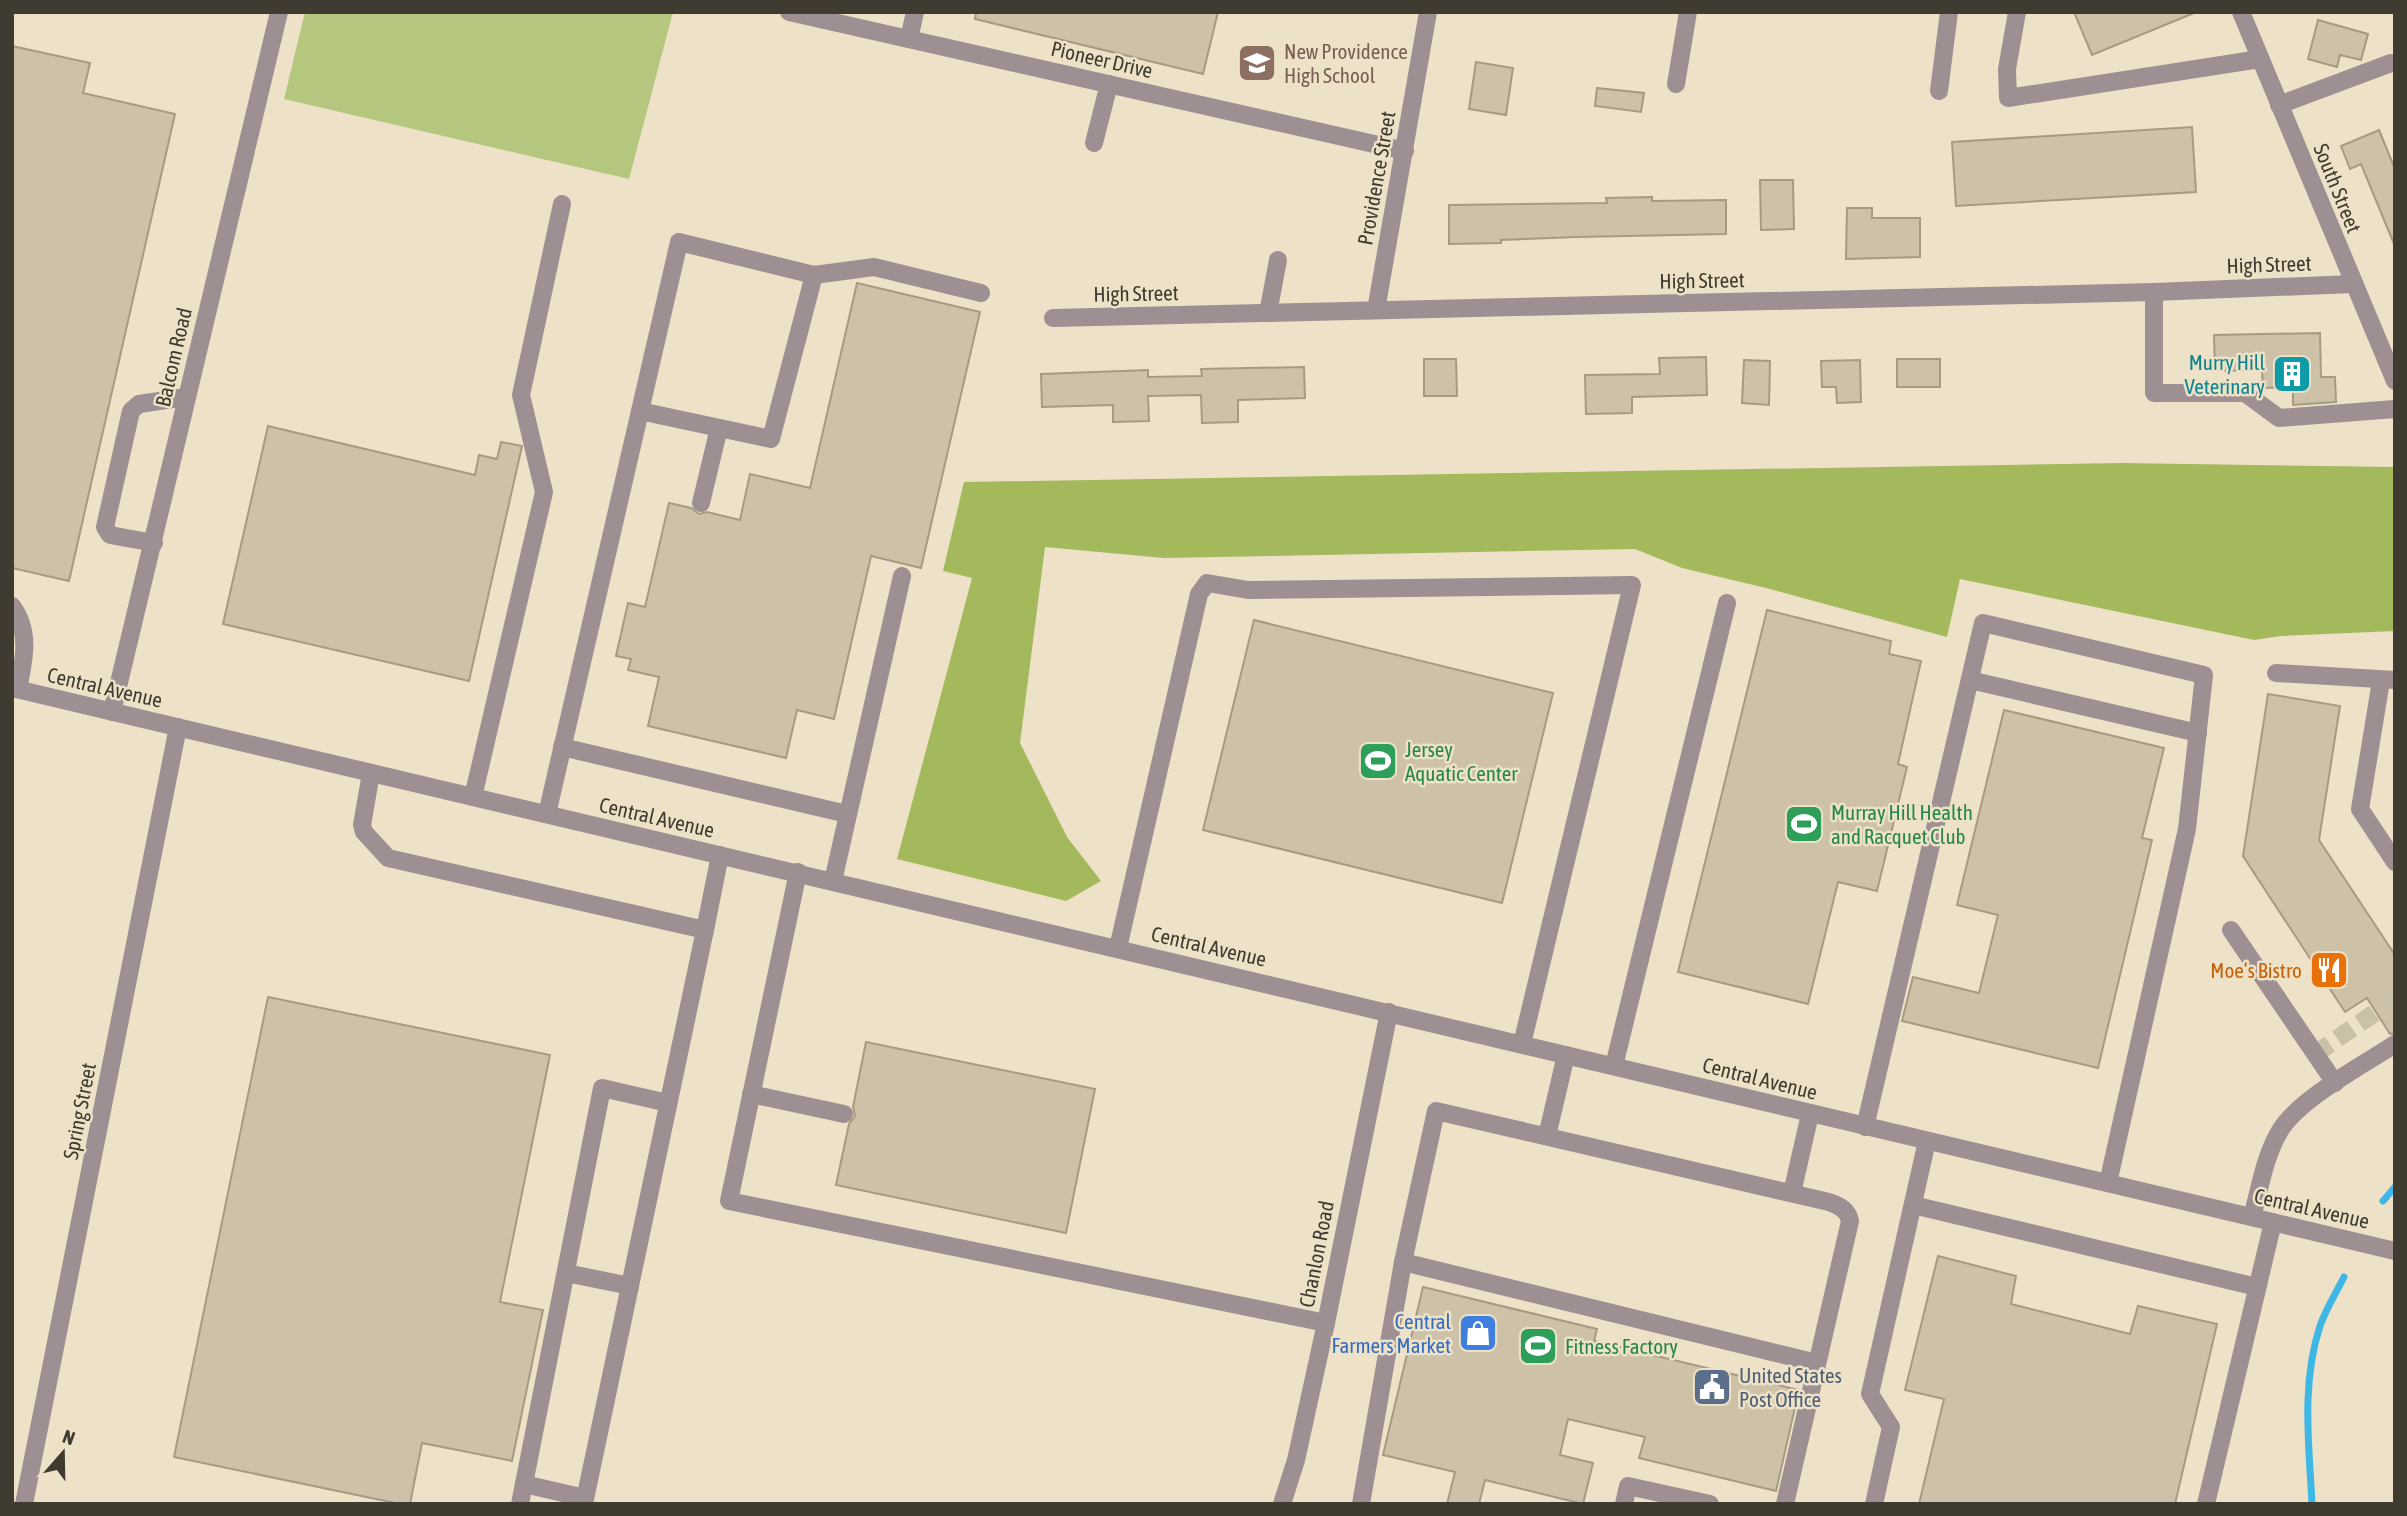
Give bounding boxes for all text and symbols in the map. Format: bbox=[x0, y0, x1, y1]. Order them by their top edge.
street label: Pioneer Drive bbox=[1049, 36, 1155, 82]
place label: New Providence High School bbox=[1284, 39, 1408, 87]
school or university icon: New Providence High School bbox=[1236, 42, 1278, 84]
street label: Providence Street bbox=[1352, 109, 1400, 247]
street label: South Street bbox=[2309, 140, 2367, 236]
street label: High Street bbox=[2226, 251, 2312, 277]
street label: High Street bbox=[1659, 267, 1745, 293]
street label: High Street bbox=[1093, 280, 1179, 306]
street label: Balcom Road bbox=[150, 305, 196, 409]
place label: Murry Hill Veterinary bbox=[2185, 350, 2265, 398]
building icon: Murry Hill Veterinary bbox=[2271, 353, 2313, 395]
street label: Central Avenue bbox=[45, 662, 165, 712]
place label: Jersey Aquatic Center bbox=[1405, 737, 1518, 785]
sports icon: Jersey Aquatic Center bbox=[1357, 740, 1399, 782]
street label: Central Avenue bbox=[597, 792, 717, 842]
place label: Murray Hill Health and Racquet Club bbox=[1831, 800, 1973, 848]
sports icon: Murray Hill Health and Racquet Club bbox=[1783, 803, 1825, 845]
street label: Central Avenue bbox=[1149, 921, 1269, 971]
restaurant icon: Moe‘s Bistro bbox=[2308, 949, 2350, 991]
place label: Moe‘s Bistro bbox=[2210, 958, 2302, 982]
street label: Central Avenue bbox=[1700, 1052, 1820, 1104]
street label: Spring Street bbox=[58, 1061, 100, 1161]
street label: Central Avenue bbox=[2252, 1183, 2372, 1233]
street label: Chanlon Road bbox=[1294, 1199, 1338, 1309]
place label: Central Farmers Market bbox=[1331, 1309, 1451, 1357]
shop icon: Central Farmers Market bbox=[1457, 1312, 1499, 1354]
sports icon: Fitness Factory bbox=[1517, 1325, 1559, 1367]
place label: Fitness Factory bbox=[1565, 1334, 1678, 1358]
place label: United States Post Office bbox=[1739, 1363, 1842, 1411]
public building icon: United States Post Office bbox=[1691, 1366, 1733, 1408]
north arrow bbox=[28, 1418, 98, 1488]
text: N bbox=[60, 1425, 78, 1449]

